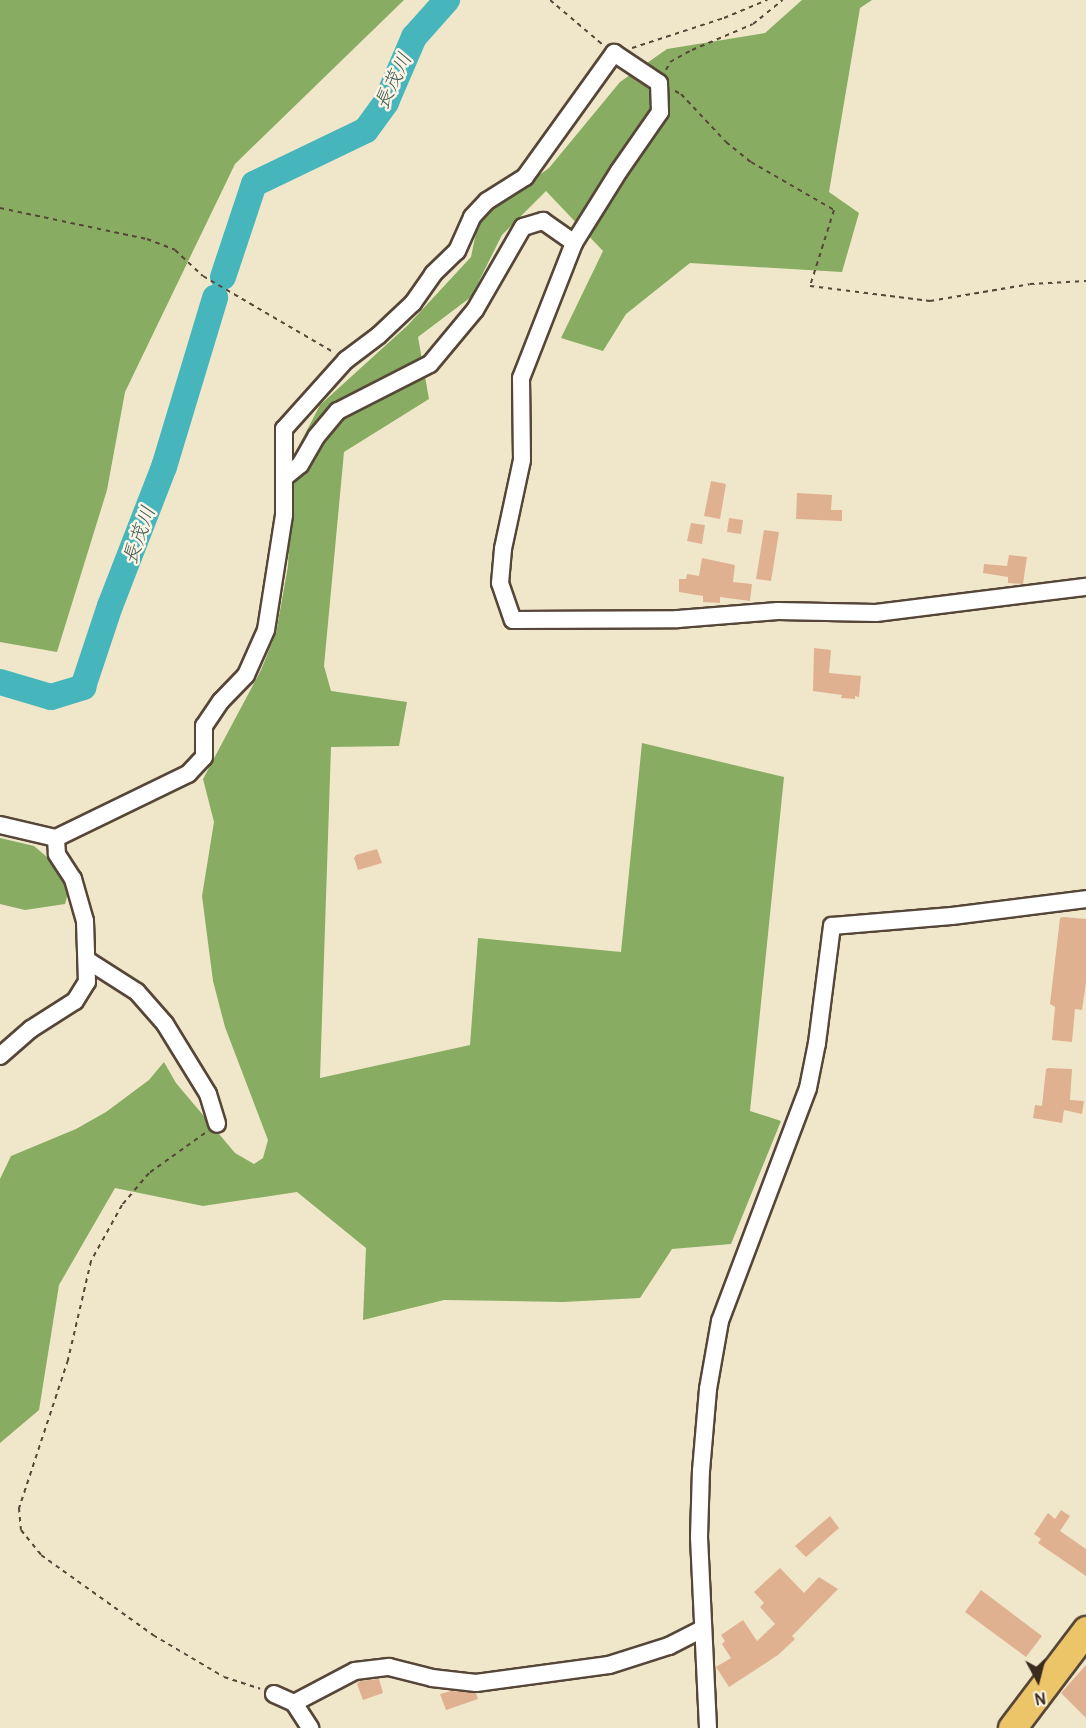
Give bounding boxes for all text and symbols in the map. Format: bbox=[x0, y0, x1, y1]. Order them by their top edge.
water label: 長茂川 bbox=[369, 49, 417, 113]
water label: 長茂川 bbox=[117, 503, 161, 567]
north arrow bbox=[1008, 1650, 1068, 1710]
text: N bbox=[1034, 1687, 1047, 1708]

